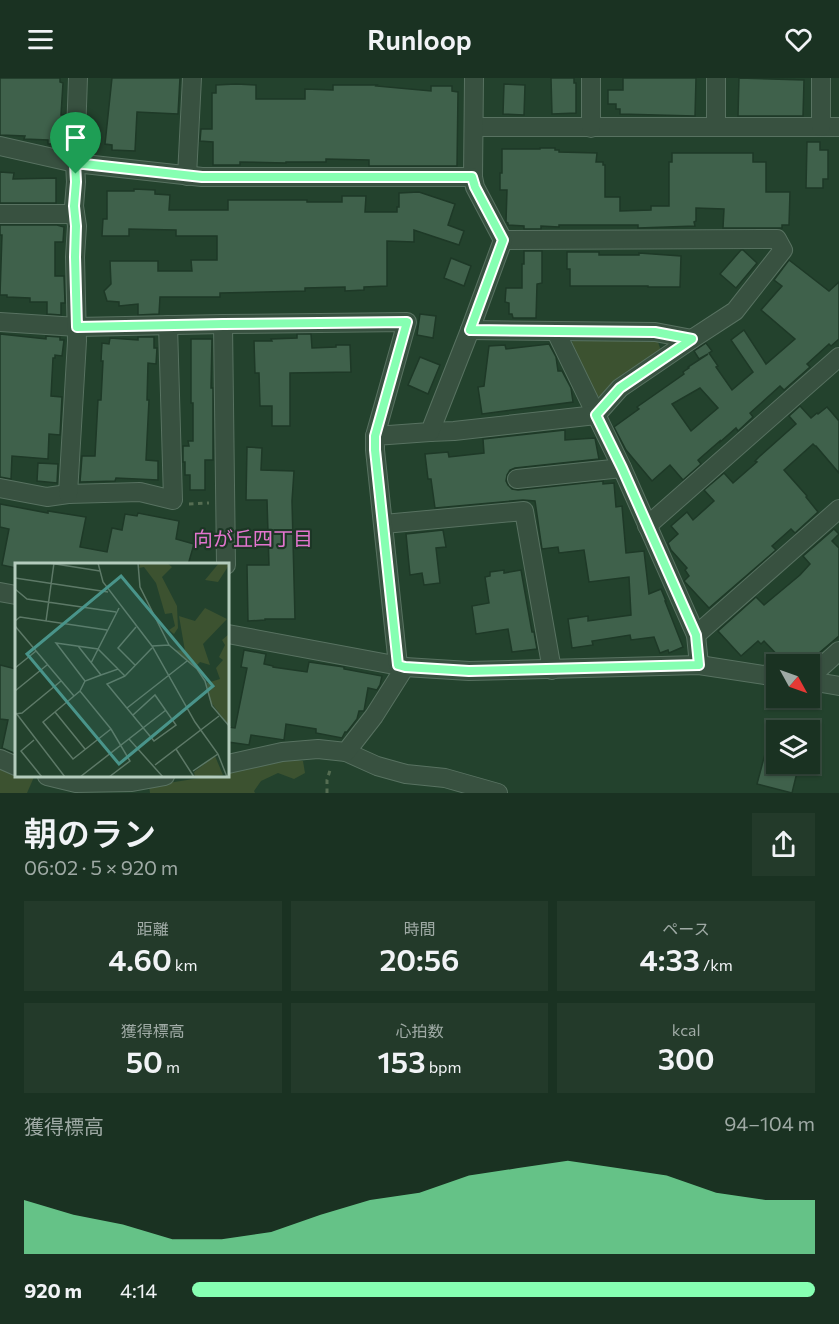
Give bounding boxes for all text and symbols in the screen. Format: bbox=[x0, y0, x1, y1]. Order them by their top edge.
icon: menu bbox=[24, 23, 57, 56]
text: Runloop bbox=[367, 23, 472, 56]
icon: heart bbox=[782, 23, 815, 56]
pin bbox=[50, 112, 101, 174]
icon: arrive bbox=[59, 121, 92, 154]
district label: 向が丘四丁目 bbox=[193, 526, 313, 550]
inset map bbox=[15, 563, 230, 778]
north arrow bbox=[766, 654, 820, 708]
map controls bbox=[766, 654, 820, 774]
button: layers bbox=[766, 720, 820, 774]
text: 朝のラン bbox=[24, 812, 156, 853]
button: share bbox=[752, 813, 815, 876]
text: 06:02 · 5 × 920 m bbox=[24, 855, 178, 879]
text: 距離 bbox=[137, 919, 169, 938]
text: 時間 bbox=[403, 919, 436, 938]
text: ペース bbox=[663, 919, 710, 938]
text: 4.60 bbox=[108, 940, 172, 977]
text: 20:56 bbox=[379, 940, 460, 977]
text: 4:33 bbox=[640, 940, 700, 977]
text: km bbox=[172, 955, 197, 974]
text: /km bbox=[700, 955, 733, 974]
text: kcal bbox=[672, 1020, 700, 1039]
text: 獲得標高 bbox=[121, 1021, 185, 1040]
text: 心拍数 bbox=[395, 1021, 444, 1040]
text: 300 bbox=[658, 1039, 715, 1076]
text: 50 bbox=[126, 1042, 163, 1079]
text: 153 bbox=[377, 1042, 426, 1079]
text: m bbox=[163, 1057, 180, 1076]
text: bpm bbox=[426, 1057, 462, 1076]
text: 94–104 m bbox=[724, 1111, 815, 1135]
text: 獲得標高 bbox=[24, 1114, 104, 1138]
text: 920 m bbox=[24, 1278, 82, 1302]
text: 4:14 bbox=[120, 1278, 157, 1302]

